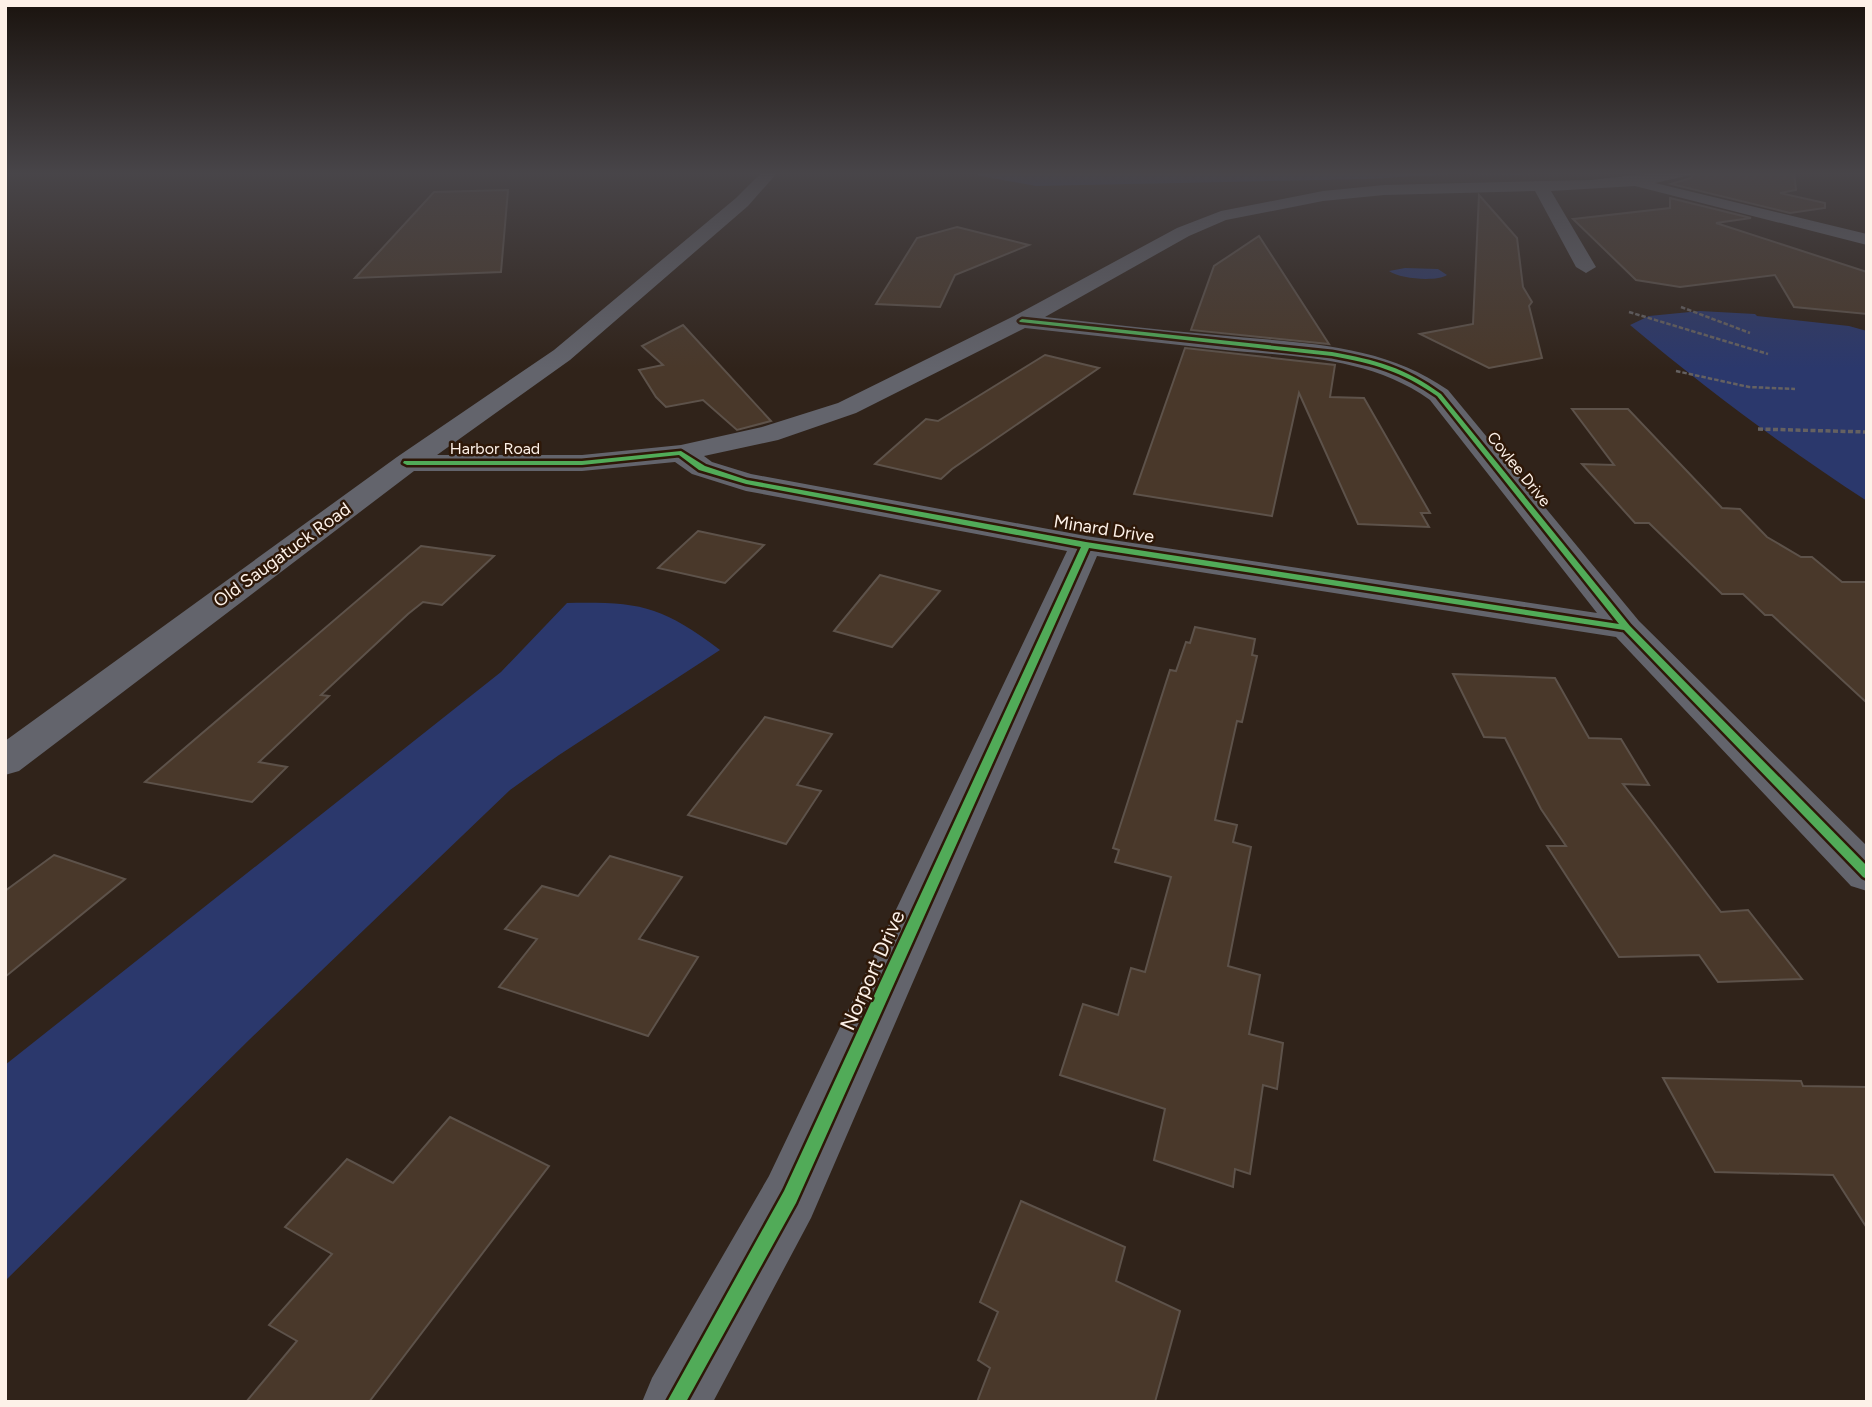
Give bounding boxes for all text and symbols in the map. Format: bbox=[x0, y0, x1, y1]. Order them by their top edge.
street label: Covlee Drive bbox=[1483, 428, 1555, 510]
street label: Harbor Road bbox=[450, 439, 540, 458]
street label: Old Saugatuck Road bbox=[209, 498, 355, 612]
street label: Minard Drive bbox=[1052, 510, 1156, 548]
street label: Norport Drive bbox=[834, 906, 910, 1034]

